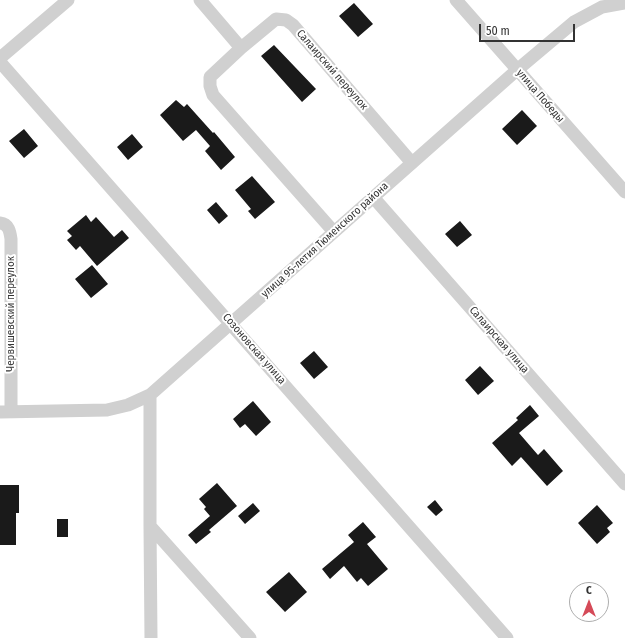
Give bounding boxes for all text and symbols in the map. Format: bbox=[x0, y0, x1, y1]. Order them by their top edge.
scale bar bbox=[481, 16, 577, 42]
text: 50 m bbox=[486, 24, 510, 38]
street label: Салаирский переулок bbox=[294, 27, 370, 113]
street label: улица Победы bbox=[513, 67, 567, 125]
street label: улица 95-летия Тюменского района bbox=[259, 180, 391, 300]
street label: Червишевский переулок bbox=[4, 256, 18, 372]
street label: Салаирская улица bbox=[466, 304, 532, 376]
street label: Созоновская улица bbox=[220, 311, 288, 387]
north arrow bbox=[569, 582, 609, 622]
text: С bbox=[586, 584, 592, 597]

